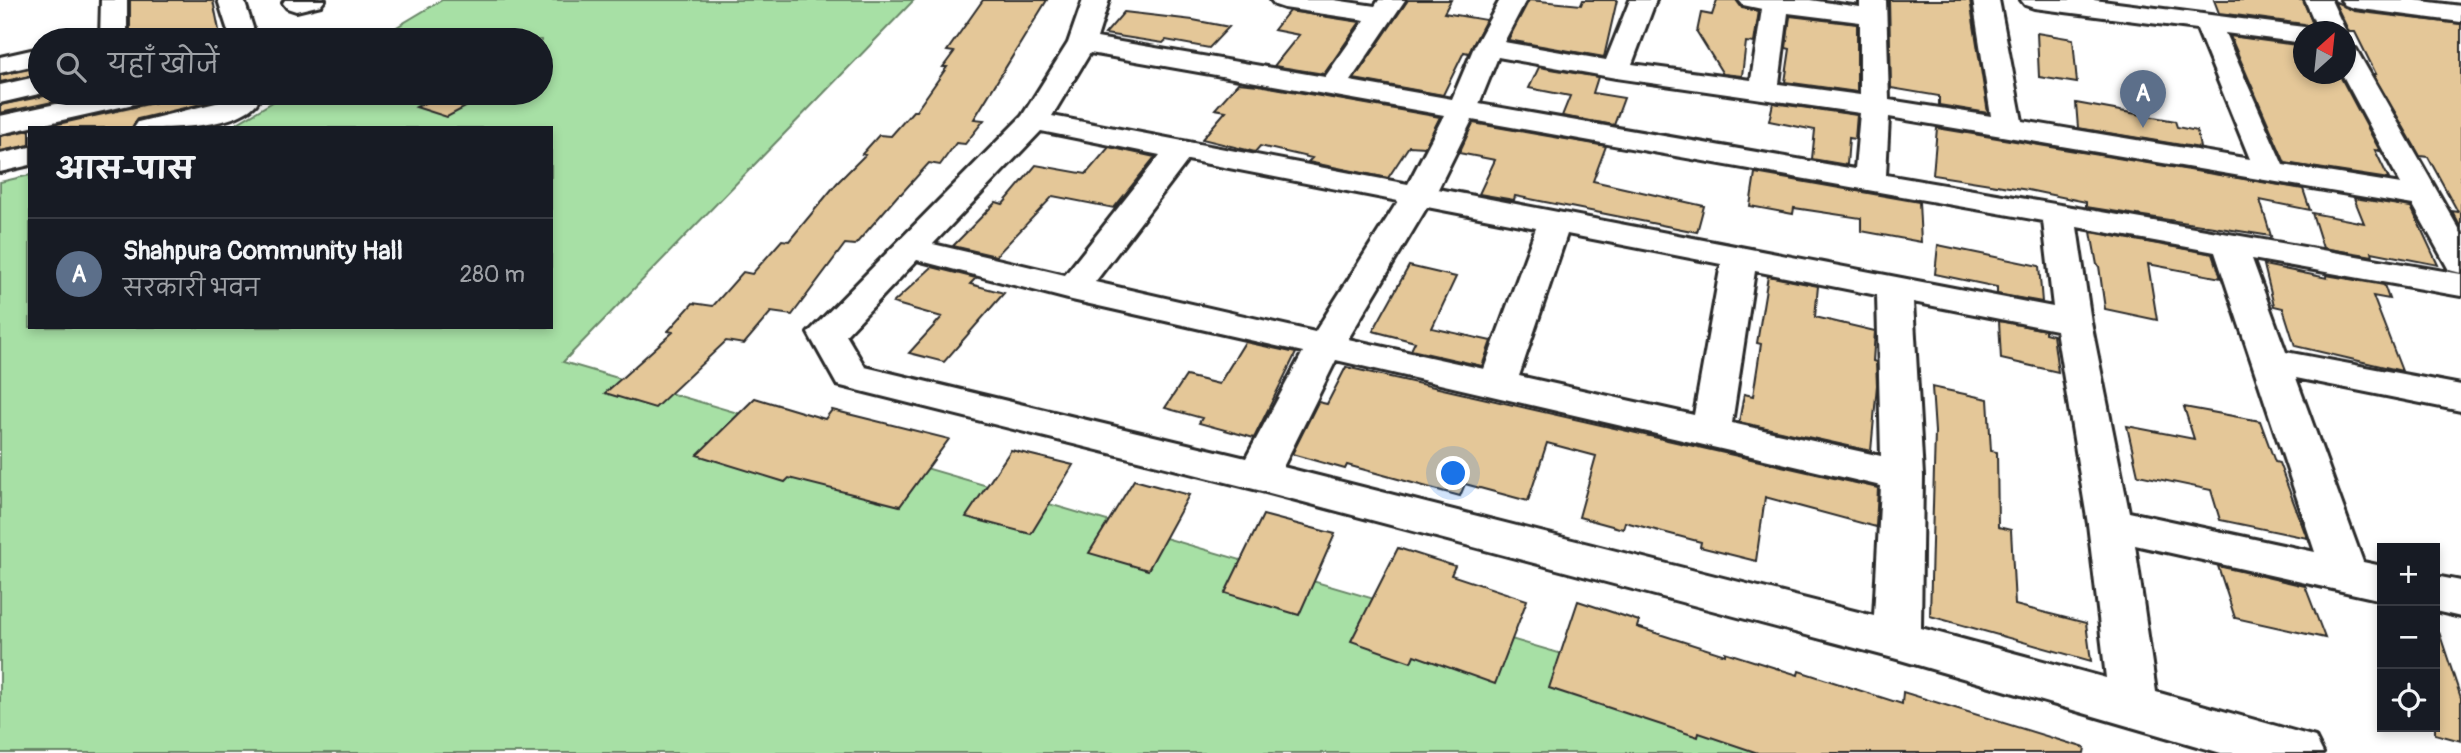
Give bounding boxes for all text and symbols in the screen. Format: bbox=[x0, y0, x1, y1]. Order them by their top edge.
north arrow bbox=[2293, 21, 2356, 84]
search box bbox=[28, 28, 553, 105]
icon: search bbox=[52, 48, 90, 86]
text: यहाँ खोजें bbox=[108, 49, 219, 81]
pin: A bbox=[2120, 70, 2166, 128]
text: आस-पास bbox=[56, 151, 194, 188]
text: Shahpura Community Hall bbox=[123, 235, 403, 267]
text: A bbox=[72, 260, 86, 289]
text: 280 m bbox=[459, 260, 525, 289]
text: सरकारी भवन bbox=[123, 274, 260, 303]
your location bbox=[1436, 456, 1470, 490]
map controls bbox=[2377, 543, 2440, 732]
button: + bbox=[2377, 543, 2440, 606]
button: − bbox=[2377, 606, 2440, 669]
button: locate bbox=[2377, 669, 2440, 732]

